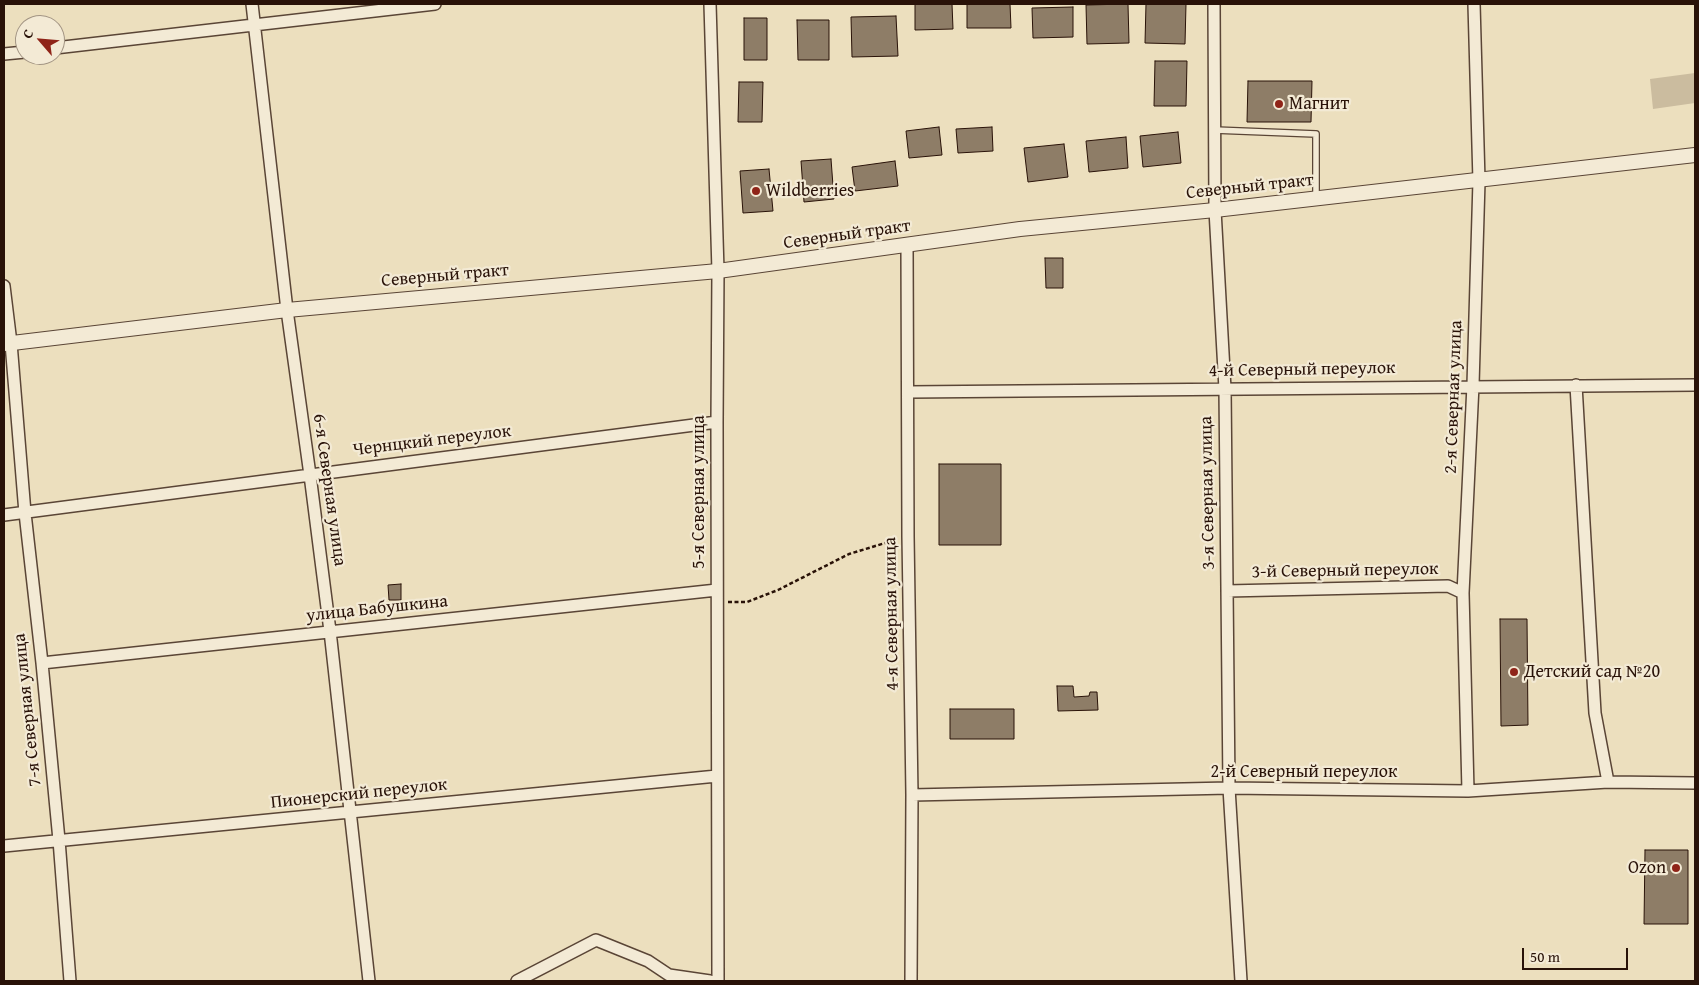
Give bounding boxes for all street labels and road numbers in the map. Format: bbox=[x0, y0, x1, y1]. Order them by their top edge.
street label: Северный тракт bbox=[1185, 170, 1315, 204]
street label: Северный тракт bbox=[782, 215, 912, 255]
street label: Северный тракт bbox=[380, 260, 510, 292]
street label: 2-я Северная улица bbox=[1441, 320, 1467, 474]
street label: 4-й Северный переулок bbox=[1208, 358, 1396, 382]
street label: 6-я Северная улица bbox=[308, 412, 350, 568]
street label: 5-я Северная улица bbox=[688, 415, 710, 569]
street label: 3-я Северная улица bbox=[1196, 416, 1220, 570]
street label: Чернцкий переулок bbox=[352, 421, 512, 461]
street label: 4-я Северная улица bbox=[880, 537, 904, 691]
street label: 3-й Северный переулок bbox=[1251, 559, 1439, 583]
street label: улица Бабушкина bbox=[305, 591, 449, 627]
street label: 7-я Северная улица bbox=[9, 632, 47, 788]
street label: 2-й Северный переулок bbox=[1211, 761, 1397, 783]
street label: Пионерский переулок bbox=[270, 774, 448, 814]

